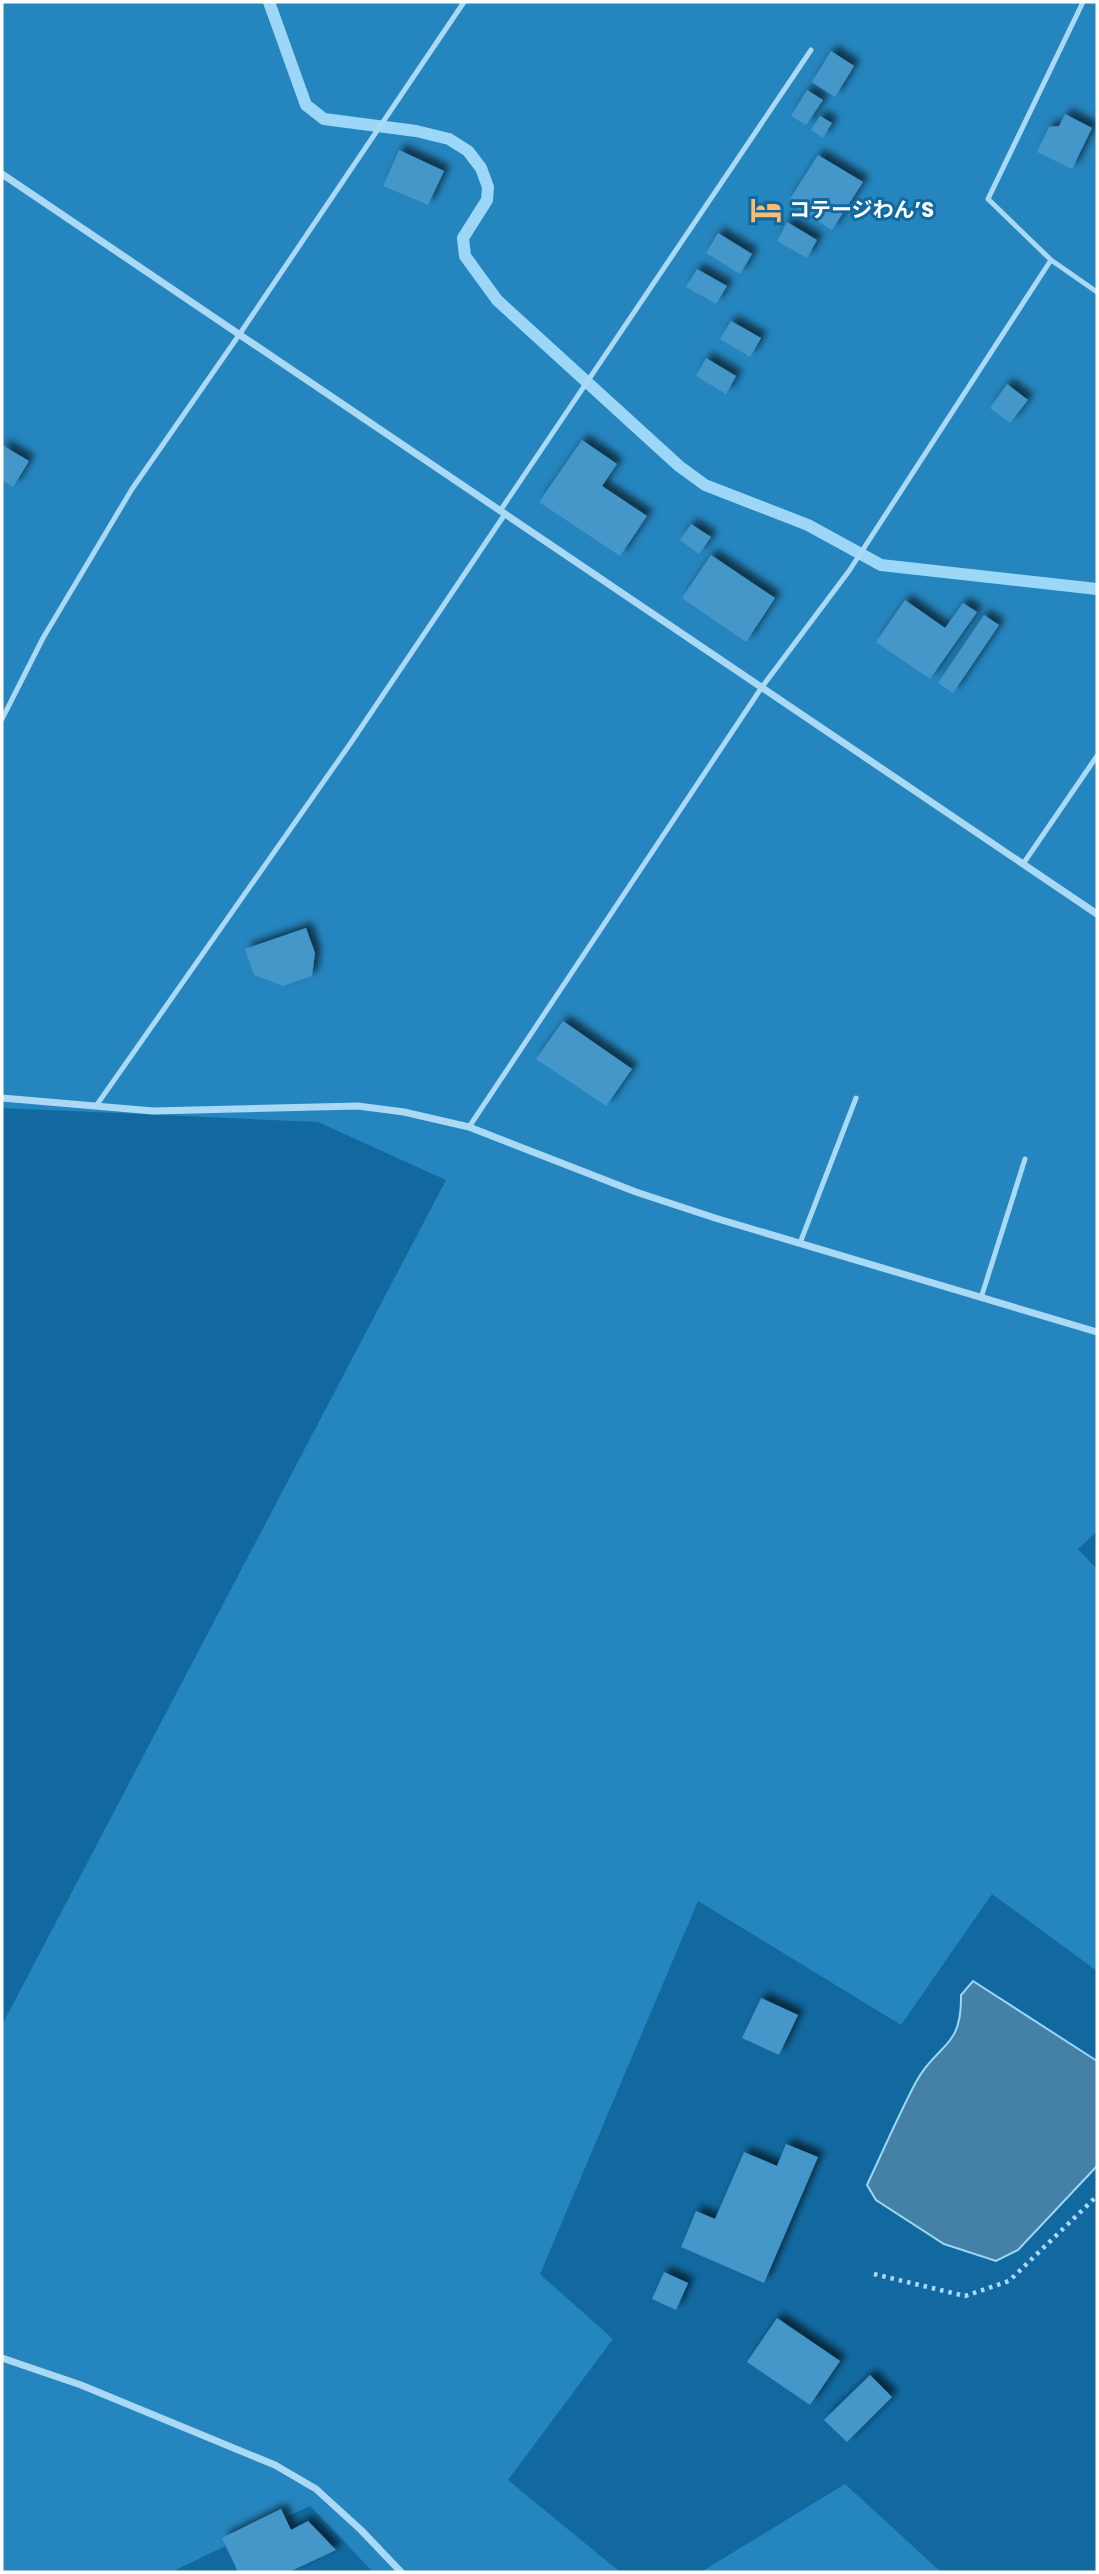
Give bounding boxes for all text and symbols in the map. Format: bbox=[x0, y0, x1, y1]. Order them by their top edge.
hotel icon: コテージわん’S bbox=[749, 193, 783, 227]
place label: コテージわん’S bbox=[789, 195, 934, 224]

